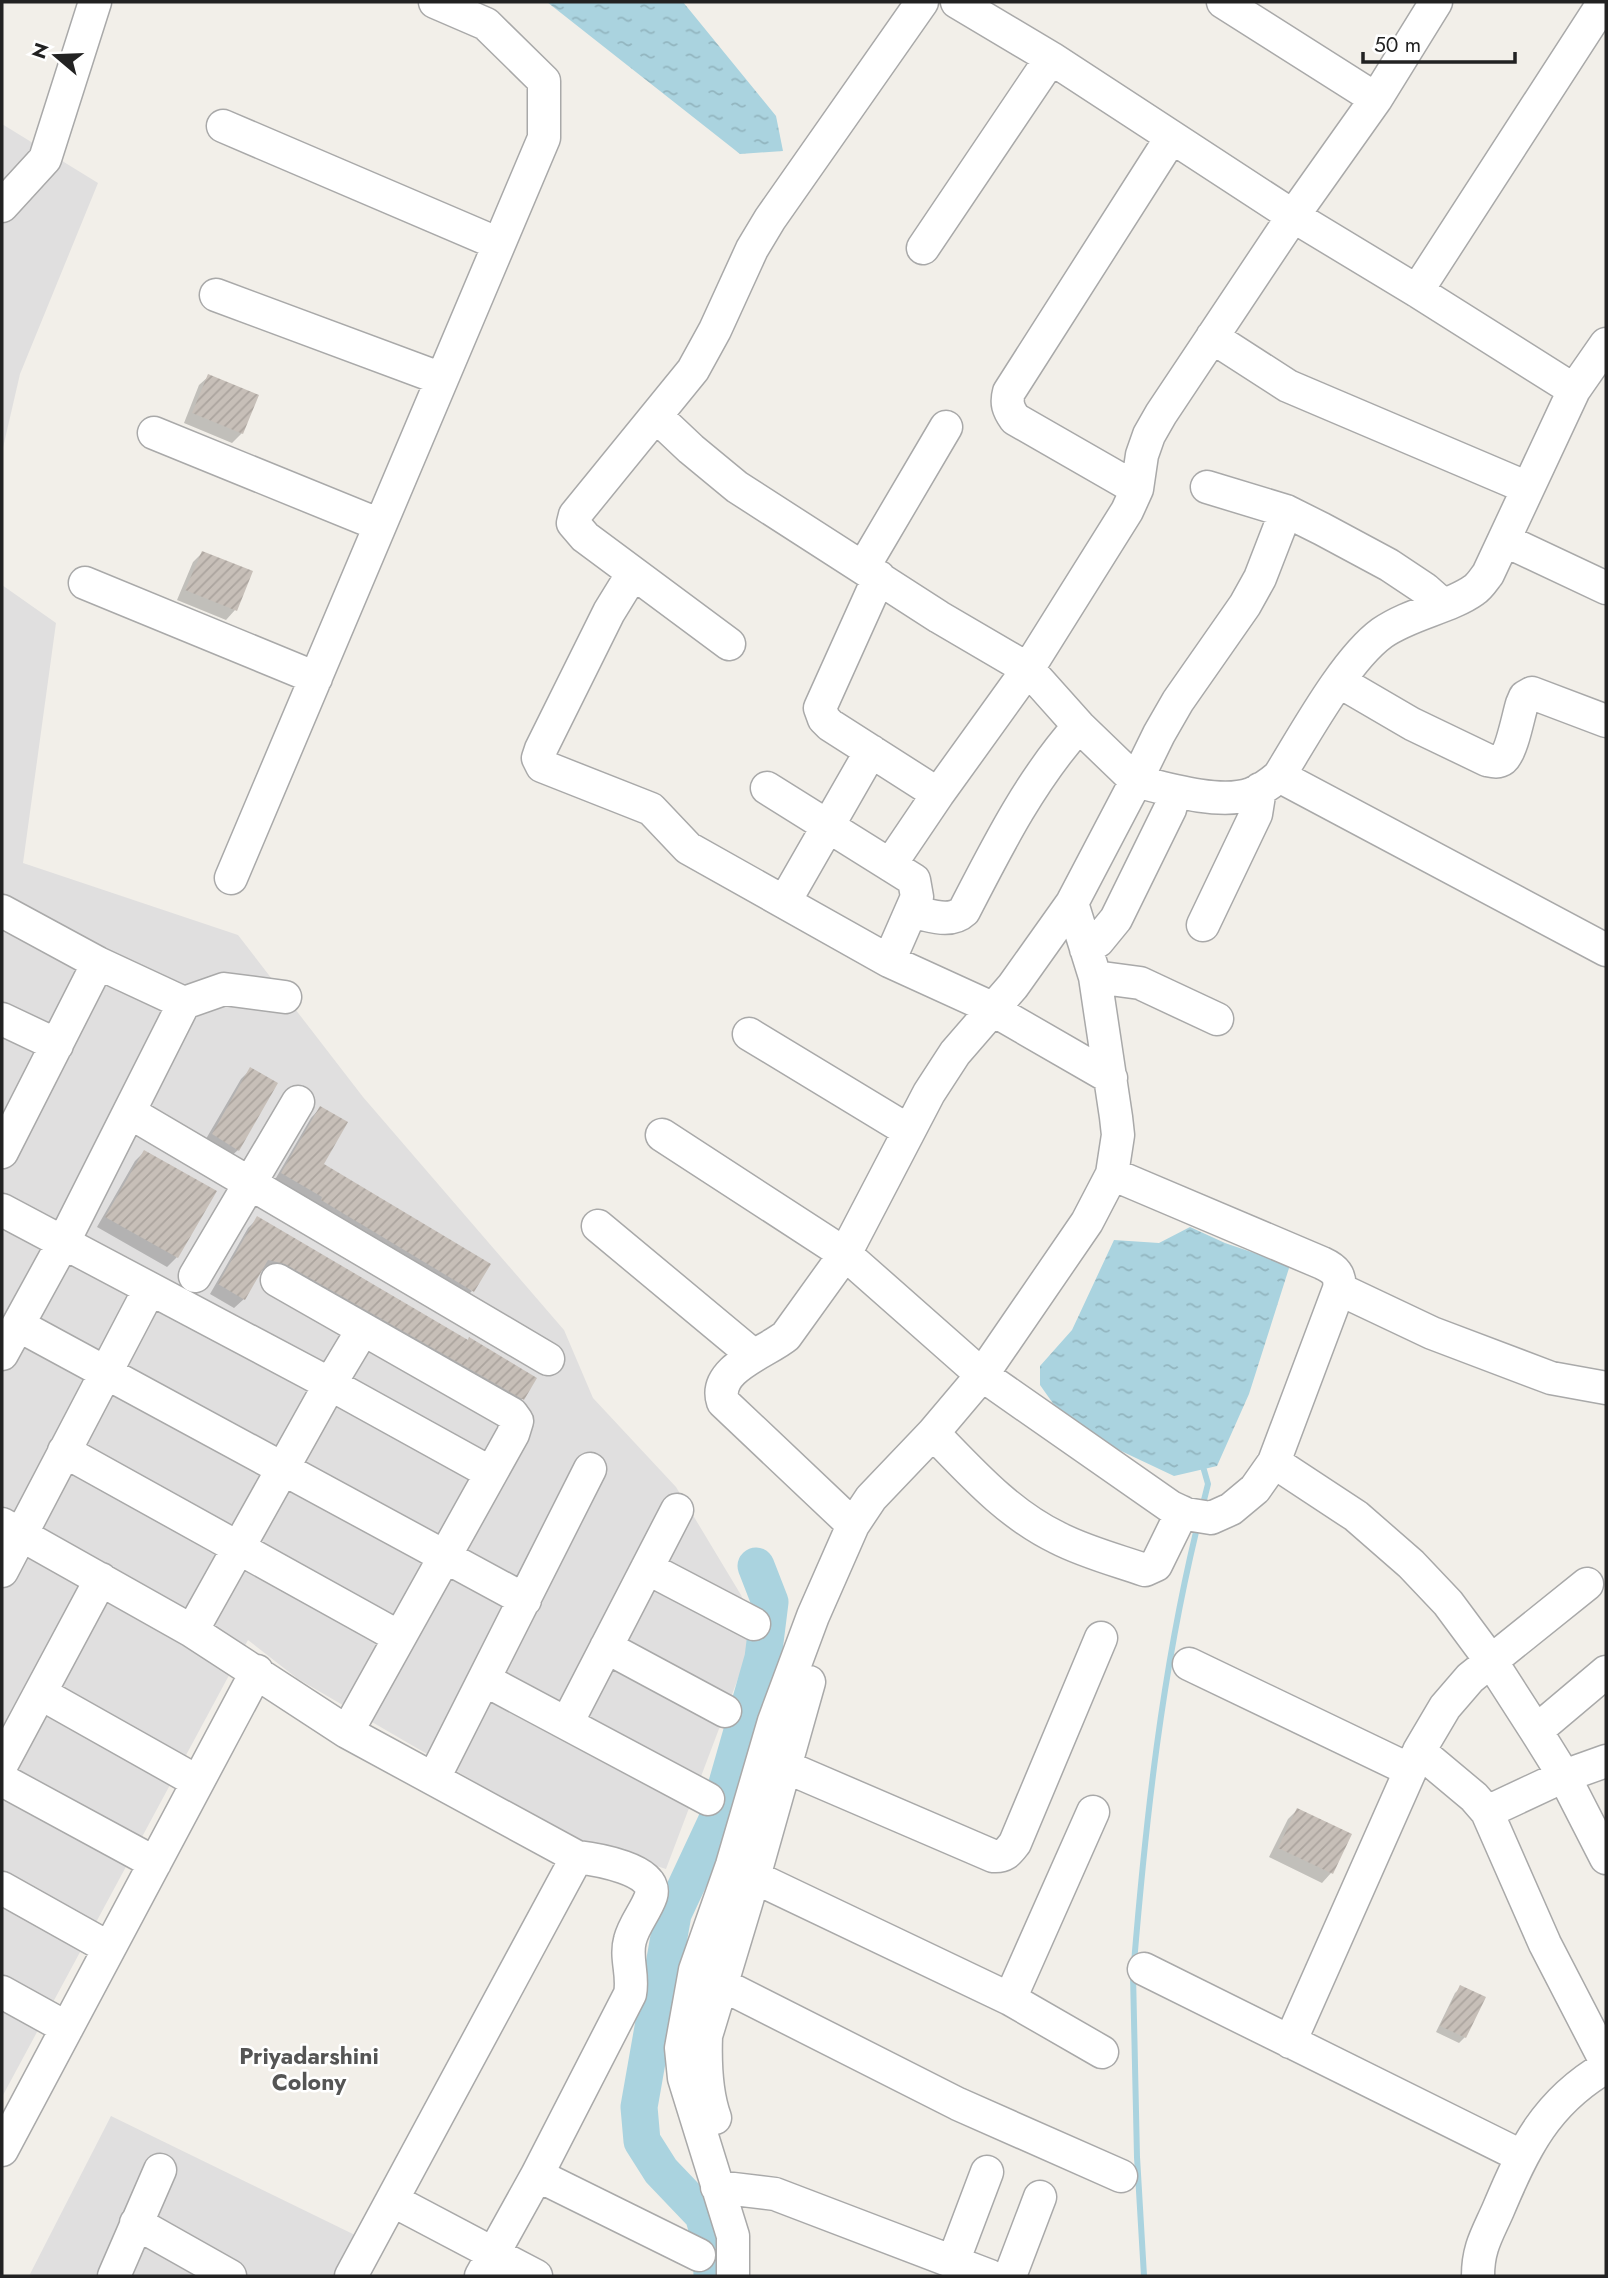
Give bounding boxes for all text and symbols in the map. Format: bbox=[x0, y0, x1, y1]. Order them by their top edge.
north arrow bbox=[21, 21, 91, 91]
scale bar bbox=[1363, 21, 1515, 65]
text: 50 m bbox=[1374, 30, 1421, 60]
text: N bbox=[25, 39, 56, 62]
district label: Priyadarshini Colony bbox=[239, 2039, 379, 2099]

